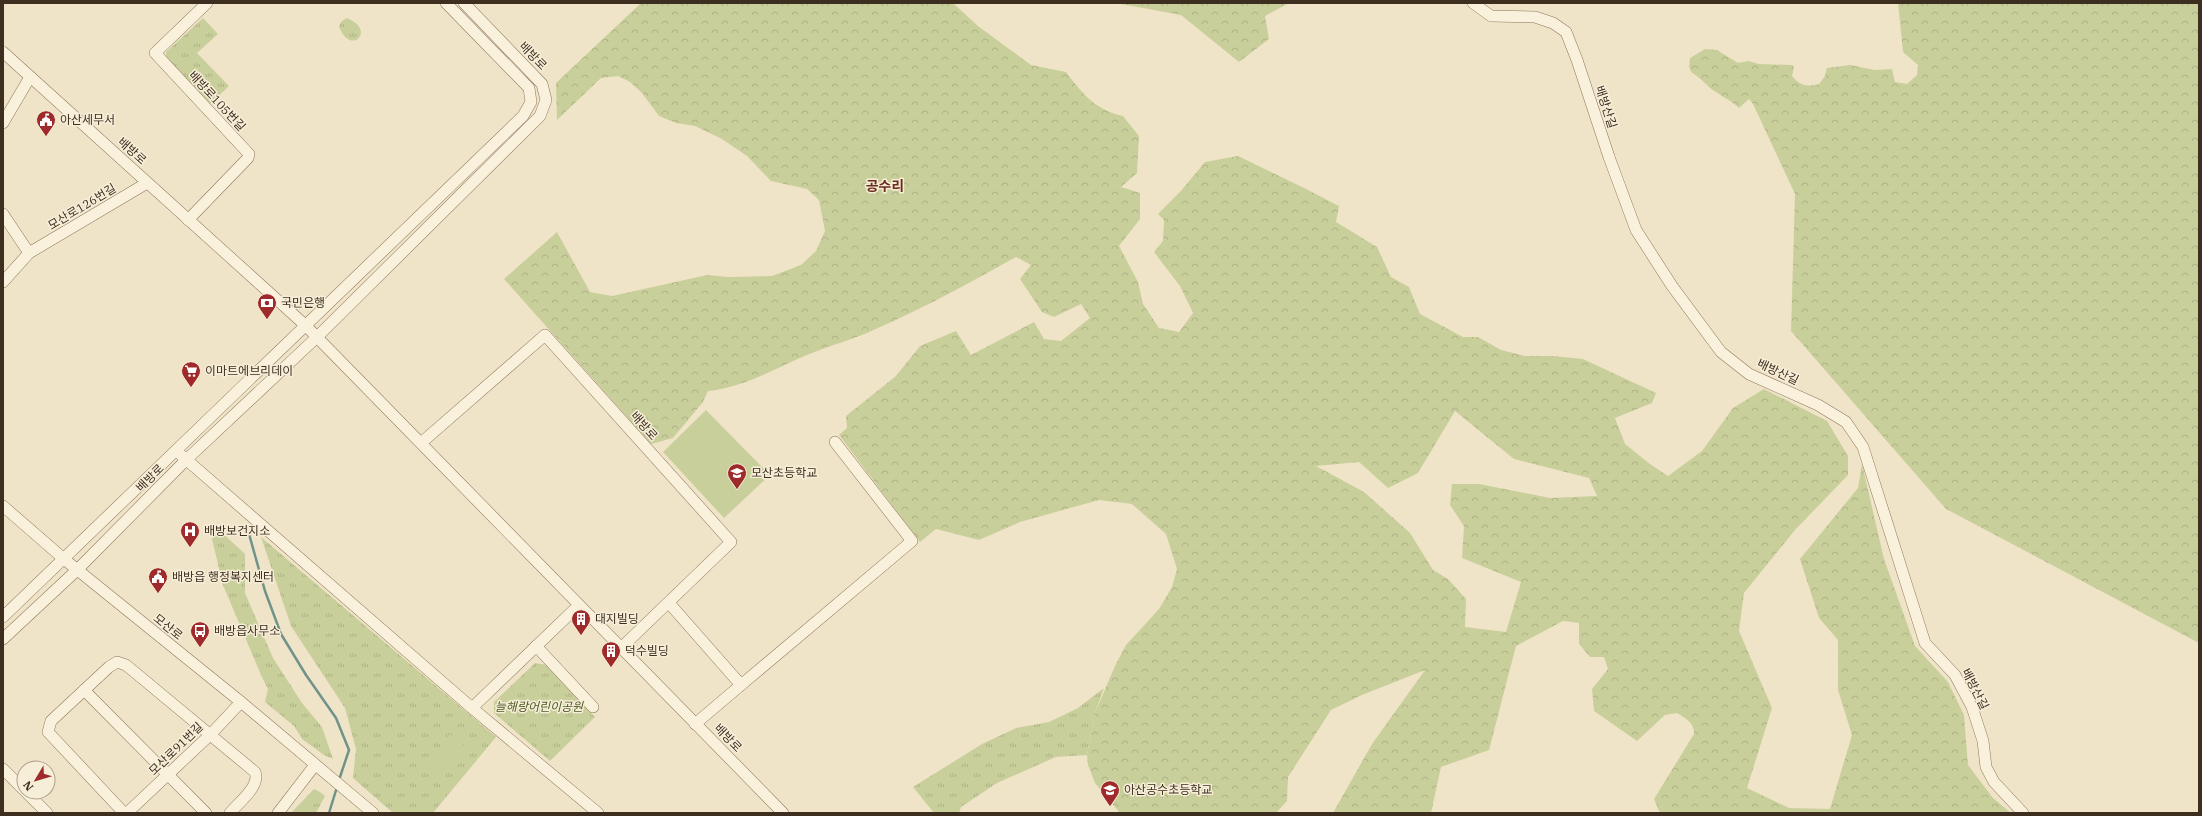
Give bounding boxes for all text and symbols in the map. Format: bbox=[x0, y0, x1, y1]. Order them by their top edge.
street label: 배방로 bbox=[516, 39, 550, 73]
street label: 배방로105번길 bbox=[186, 67, 249, 134]
street label: 배방산길 bbox=[1593, 84, 1620, 130]
public building icon: 아산세무서 bbox=[35, 109, 57, 137]
place label: 아산세무서 bbox=[60, 112, 115, 127]
street label: 배방로 bbox=[115, 134, 150, 167]
district label: 공수리 bbox=[866, 177, 904, 195]
street label: 모산로126번길 bbox=[45, 180, 119, 233]
bank icon: 국민은행 bbox=[256, 292, 278, 320]
place label: 국민은행 bbox=[281, 295, 325, 310]
street label: 배방산길 bbox=[1755, 355, 1801, 388]
supermarket icon: 이마트에브리데이 bbox=[180, 360, 202, 388]
place label: 이마트에브리데이 bbox=[205, 363, 293, 378]
street label: 배방로 bbox=[628, 408, 661, 443]
street label: 배방로 bbox=[133, 461, 167, 495]
school or university icon: 모산초등학교 bbox=[726, 462, 748, 490]
place label: 모산초등학교 bbox=[751, 465, 817, 480]
hospital icon: 배방보건지소 bbox=[179, 520, 201, 548]
place label: 배방보건지소 bbox=[204, 523, 270, 538]
public building icon: 배방읍 행정복지센터 bbox=[147, 566, 169, 594]
place label: 배방읍 행정복지센터 bbox=[172, 569, 274, 584]
building icon: 대지빌딩 bbox=[570, 608, 592, 636]
street label: 모산로 bbox=[151, 610, 186, 643]
place label: 대지빌딩 bbox=[595, 611, 639, 626]
bus stop icon: 배방읍사무소 bbox=[189, 620, 211, 648]
place label: 배방읍사무소 bbox=[214, 623, 280, 638]
building icon: 덕수빌딩 bbox=[600, 640, 622, 668]
place label: 덕수빌딩 bbox=[625, 643, 669, 658]
street label: 배방산길 bbox=[1959, 666, 1992, 712]
park label: 늘해랑어린이공원 bbox=[495, 699, 584, 714]
street label: 모산로91번길 bbox=[145, 719, 206, 778]
street label: 배방로 bbox=[711, 721, 745, 755]
north arrow bbox=[16, 760, 56, 800]
text: N bbox=[20, 778, 36, 794]
school or university icon: 아산공수초등학교 bbox=[1099, 779, 1121, 807]
place label: 아산공수초등학교 bbox=[1124, 782, 1212, 797]

